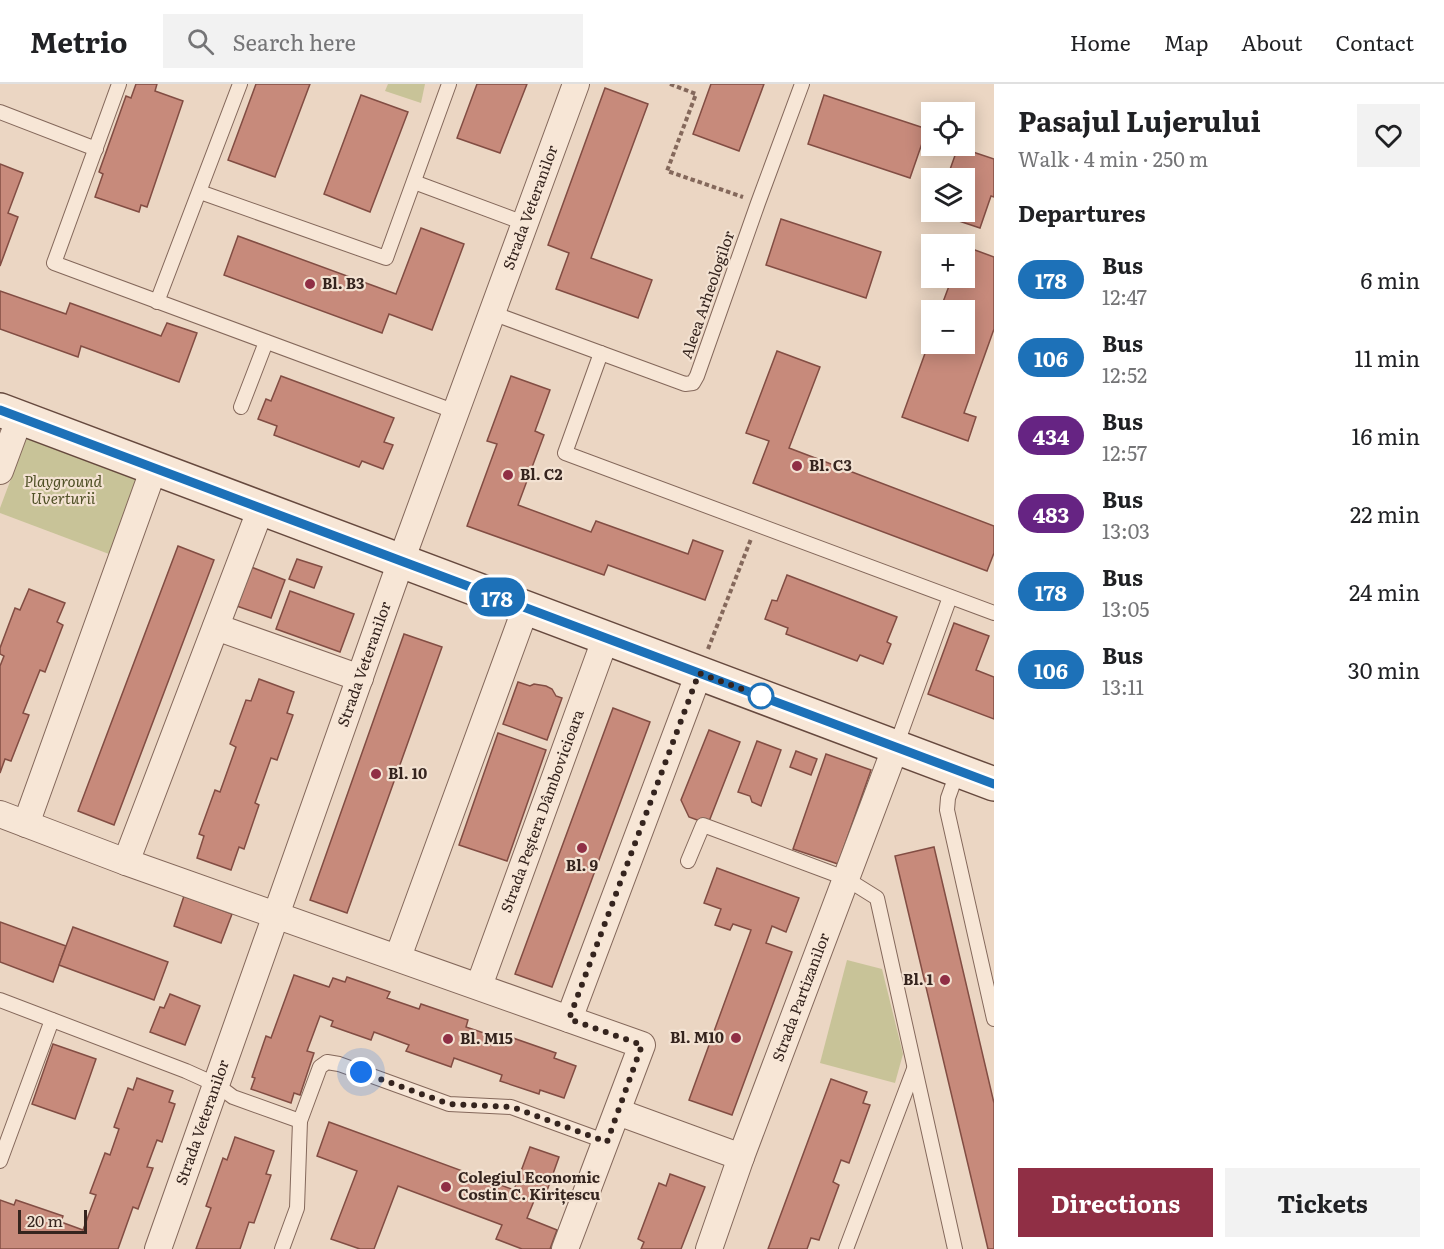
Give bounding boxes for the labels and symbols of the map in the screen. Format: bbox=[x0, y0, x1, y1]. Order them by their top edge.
street label: Strada Veteranilor bbox=[496, 142, 563, 273]
street label: Aleea Arheologilor bbox=[674, 227, 739, 362]
place label: Bl. B3 bbox=[322, 271, 364, 294]
marker: Bl. B3 bbox=[303, 277, 317, 291]
place label: Bl. C3 bbox=[809, 453, 852, 476]
marker: Bl. C3 bbox=[790, 459, 804, 473]
place label: Bl. C2 bbox=[520, 462, 562, 485]
marker: Bl. C2 bbox=[501, 468, 515, 482]
park label: Playground Uverturii bbox=[24, 469, 102, 509]
line badge: 178 bbox=[462, 578, 532, 616]
street label: Strada Veteranilor bbox=[330, 598, 396, 730]
unlabelled marker bbox=[748, 683, 774, 709]
street label: Strada Peștera Dâmbovicioara bbox=[494, 705, 589, 915]
place label: Bl. 10 bbox=[388, 761, 427, 784]
marker: Bl. 10 bbox=[369, 767, 383, 781]
marker: Bl. 9 bbox=[575, 841, 589, 855]
place label: Bl. 9 bbox=[566, 853, 599, 876]
street label: Strada Partizanilor bbox=[765, 929, 835, 1065]
place label: Bl. 1 bbox=[903, 967, 933, 990]
marker: Bl. 1 bbox=[938, 973, 952, 987]
place label: Bl. M10 bbox=[670, 1025, 724, 1048]
place label: Bl. M15 bbox=[460, 1026, 513, 1049]
marker: Bl. M10 bbox=[729, 1031, 743, 1045]
marker: Bl. M15 bbox=[441, 1032, 455, 1046]
street label: Strada Veteranilor bbox=[168, 1056, 234, 1188]
your location bbox=[346, 1057, 376, 1087]
place label: Colegiul Economic Costin C. Kirițescu bbox=[458, 1165, 600, 1205]
marker: Colegiul Economic Costin C. Kirițescu bbox=[439, 1180, 453, 1194]
scale bar bbox=[18, 1207, 87, 1234]

